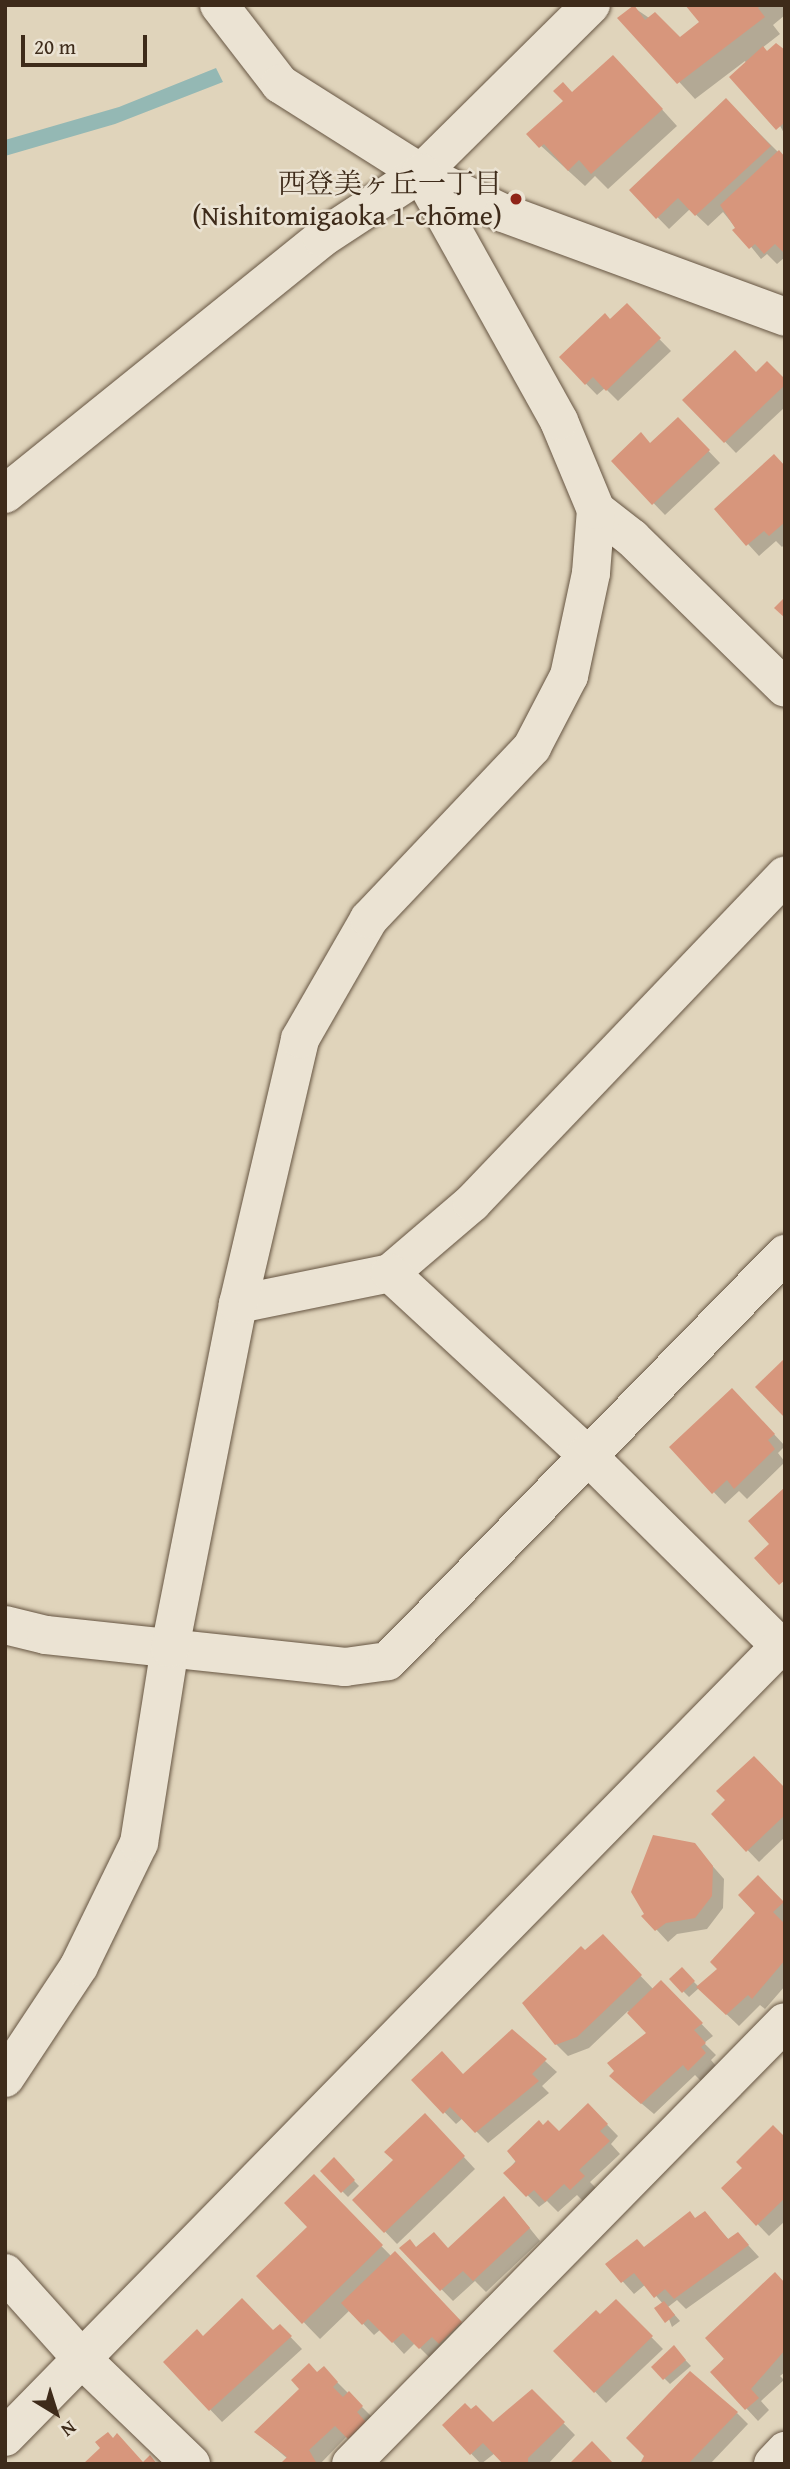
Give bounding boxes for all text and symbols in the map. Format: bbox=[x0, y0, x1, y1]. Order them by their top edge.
scale bar bbox=[24, 21, 150, 65]
text: 20 m bbox=[34, 31, 76, 62]
place label: 西登美ヶ丘一丁目 (Nishitomigaoka 1-chōme) bbox=[192, 166, 502, 232]
marker: 西登美ヶ丘一丁目 (Nishitomigaoka 1-chōme) bbox=[508, 191, 524, 207]
north arrow bbox=[21, 2378, 91, 2448]
text: N bbox=[55, 2415, 83, 2444]

